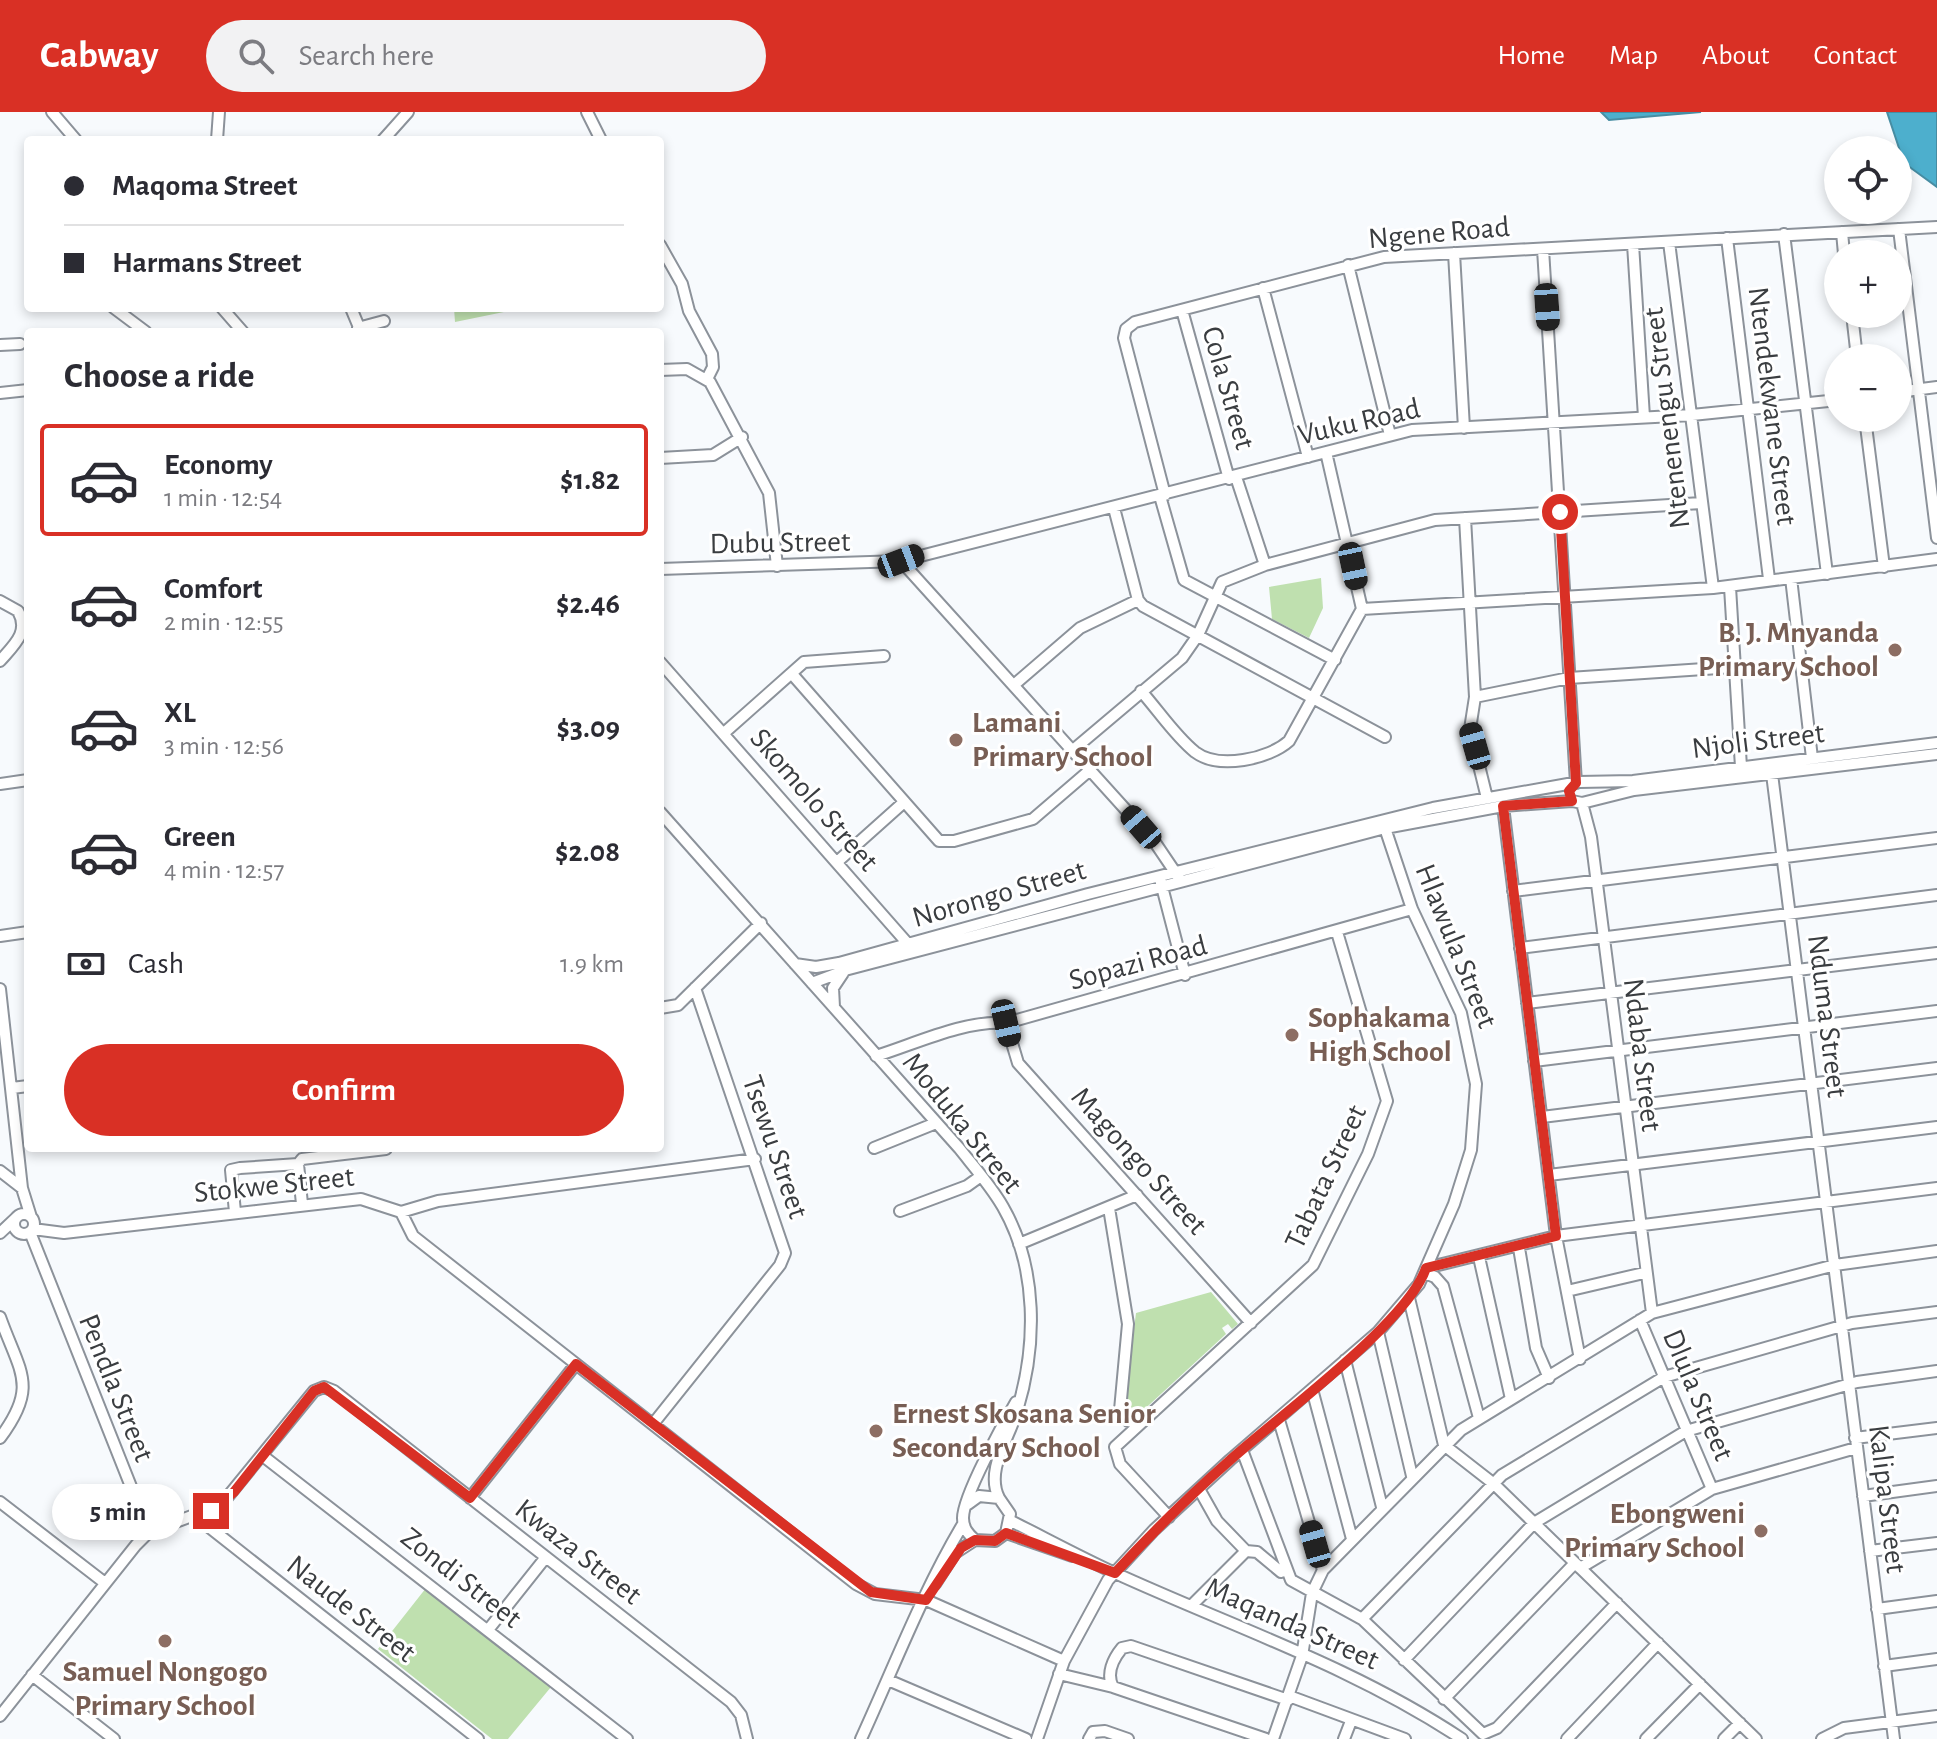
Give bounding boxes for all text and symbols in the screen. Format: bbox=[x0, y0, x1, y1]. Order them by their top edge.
search box bbox=[206, 20, 766, 92]
icon: search bbox=[234, 34, 278, 78]
text: Cabway bbox=[40, 37, 158, 75]
text: Search here bbox=[298, 41, 434, 71]
text: Home bbox=[1498, 42, 1565, 70]
text: Map bbox=[1609, 42, 1658, 70]
text: About bbox=[1702, 42, 1770, 70]
text: Contact bbox=[1814, 42, 1897, 70]
map controls bbox=[1824, 136, 1912, 432]
button: locate bbox=[1824, 136, 1912, 224]
text: Maqoma Street bbox=[112, 171, 297, 201]
street label: Ngene Road bbox=[1367, 212, 1511, 254]
button: + bbox=[1824, 240, 1912, 328]
text: Harmans Street bbox=[112, 248, 301, 278]
car bbox=[1533, 282, 1561, 332]
street label: Ntendekwane Street bbox=[1742, 285, 1802, 527]
street label: Ntenenengu Street bbox=[1638, 305, 1695, 530]
street label: Cola Street bbox=[1196, 323, 1260, 453]
button: − bbox=[1824, 344, 1912, 432]
text: Choose a ride bbox=[64, 358, 254, 394]
street label: Vuku Road bbox=[1295, 393, 1423, 451]
icon: car bbox=[68, 444, 140, 516]
text: Economy bbox=[164, 450, 273, 480]
text: $1.82 bbox=[560, 465, 620, 495]
text: 1 min · 12:54 bbox=[164, 485, 282, 511]
route start bbox=[1542, 494, 1578, 530]
street label: Dubu Street bbox=[709, 527, 851, 559]
car bbox=[1336, 540, 1370, 592]
car bbox=[874, 541, 928, 581]
icon: car bbox=[68, 568, 140, 640]
text: Comfort bbox=[164, 574, 263, 604]
text: $2.46 bbox=[556, 589, 620, 619]
text: 2 min · 12:55 bbox=[164, 609, 284, 635]
place label: B. J. Mnyanda Primary School bbox=[1698, 618, 1879, 682]
marker: B. J. Mnyanda Primary School bbox=[1886, 641, 1904, 659]
icon: car bbox=[68, 692, 140, 764]
text: XL bbox=[164, 698, 196, 728]
place label: Lamani Primary School bbox=[972, 708, 1153, 772]
text: $3.09 bbox=[557, 713, 620, 743]
street label: Njoli Street bbox=[1690, 718, 1826, 764]
car bbox=[1457, 720, 1493, 772]
street label: Skomolo Street bbox=[744, 723, 884, 877]
marker: Lamani Primary School bbox=[947, 731, 965, 749]
text: 3 min · 12:56 bbox=[164, 733, 284, 759]
car bbox=[1116, 801, 1166, 853]
icon: car bbox=[68, 816, 140, 888]
text: Green bbox=[164, 822, 236, 852]
text: $2.08 bbox=[555, 837, 620, 867]
street label: Norongo Street bbox=[909, 855, 1089, 933]
text: 4 min · 12:57 bbox=[164, 857, 284, 883]
street label: Hlawula Street bbox=[1410, 860, 1503, 1033]
street label: Sopazi Road bbox=[1066, 930, 1210, 996]
street label: Nduma Street bbox=[1802, 933, 1852, 1100]
icon: cash bbox=[64, 942, 108, 986]
text: Cash bbox=[128, 949, 184, 979]
text: 1.9 km bbox=[560, 951, 624, 977]
street label: Ndaba Street bbox=[1618, 977, 1666, 1134]
car bbox=[989, 997, 1023, 1049]
place label: Sophakama High School bbox=[1308, 1003, 1452, 1067]
marker: Sophakama High School bbox=[1283, 1026, 1301, 1044]
button: Confirm bbox=[64, 1044, 624, 1136]
street label: Moduka Street bbox=[896, 1047, 1028, 1199]
street label: Tsewu Street bbox=[737, 1072, 814, 1223]
street label: Magongo Street bbox=[1065, 1082, 1213, 1241]
street label: Tabata Street bbox=[1280, 1100, 1372, 1254]
street label: Stokwe Street bbox=[192, 1162, 356, 1208]
street label: Pendla Street bbox=[73, 1310, 159, 1466]
street label: Dlula Street bbox=[1657, 1325, 1739, 1465]
place label: Ernest Skosana Senior Secondary School bbox=[892, 1399, 1156, 1463]
marker: Ernest Skosana Senior Secondary School bbox=[867, 1422, 885, 1440]
street label: Kalipa Street bbox=[1863, 1423, 1911, 1575]
callout: 5 min bbox=[51, 1483, 183, 1539]
route end bbox=[193, 1493, 229, 1529]
street label: Kwaza Street bbox=[509, 1494, 647, 1611]
text: 5 min bbox=[90, 1499, 146, 1525]
place label: Ebongweni Primary School bbox=[1564, 1499, 1745, 1563]
car bbox=[1297, 1518, 1333, 1570]
street label: Zondi Street bbox=[395, 1522, 527, 1634]
marker: Ebongweni Primary School bbox=[1752, 1522, 1770, 1540]
street label: Naude Street bbox=[281, 1550, 421, 1668]
street label: Maqanda Street bbox=[1201, 1572, 1384, 1676]
marker: Samuel Nongogo Primary School bbox=[156, 1632, 174, 1650]
place label: Samuel Nongogo Primary School bbox=[62, 1657, 268, 1721]

